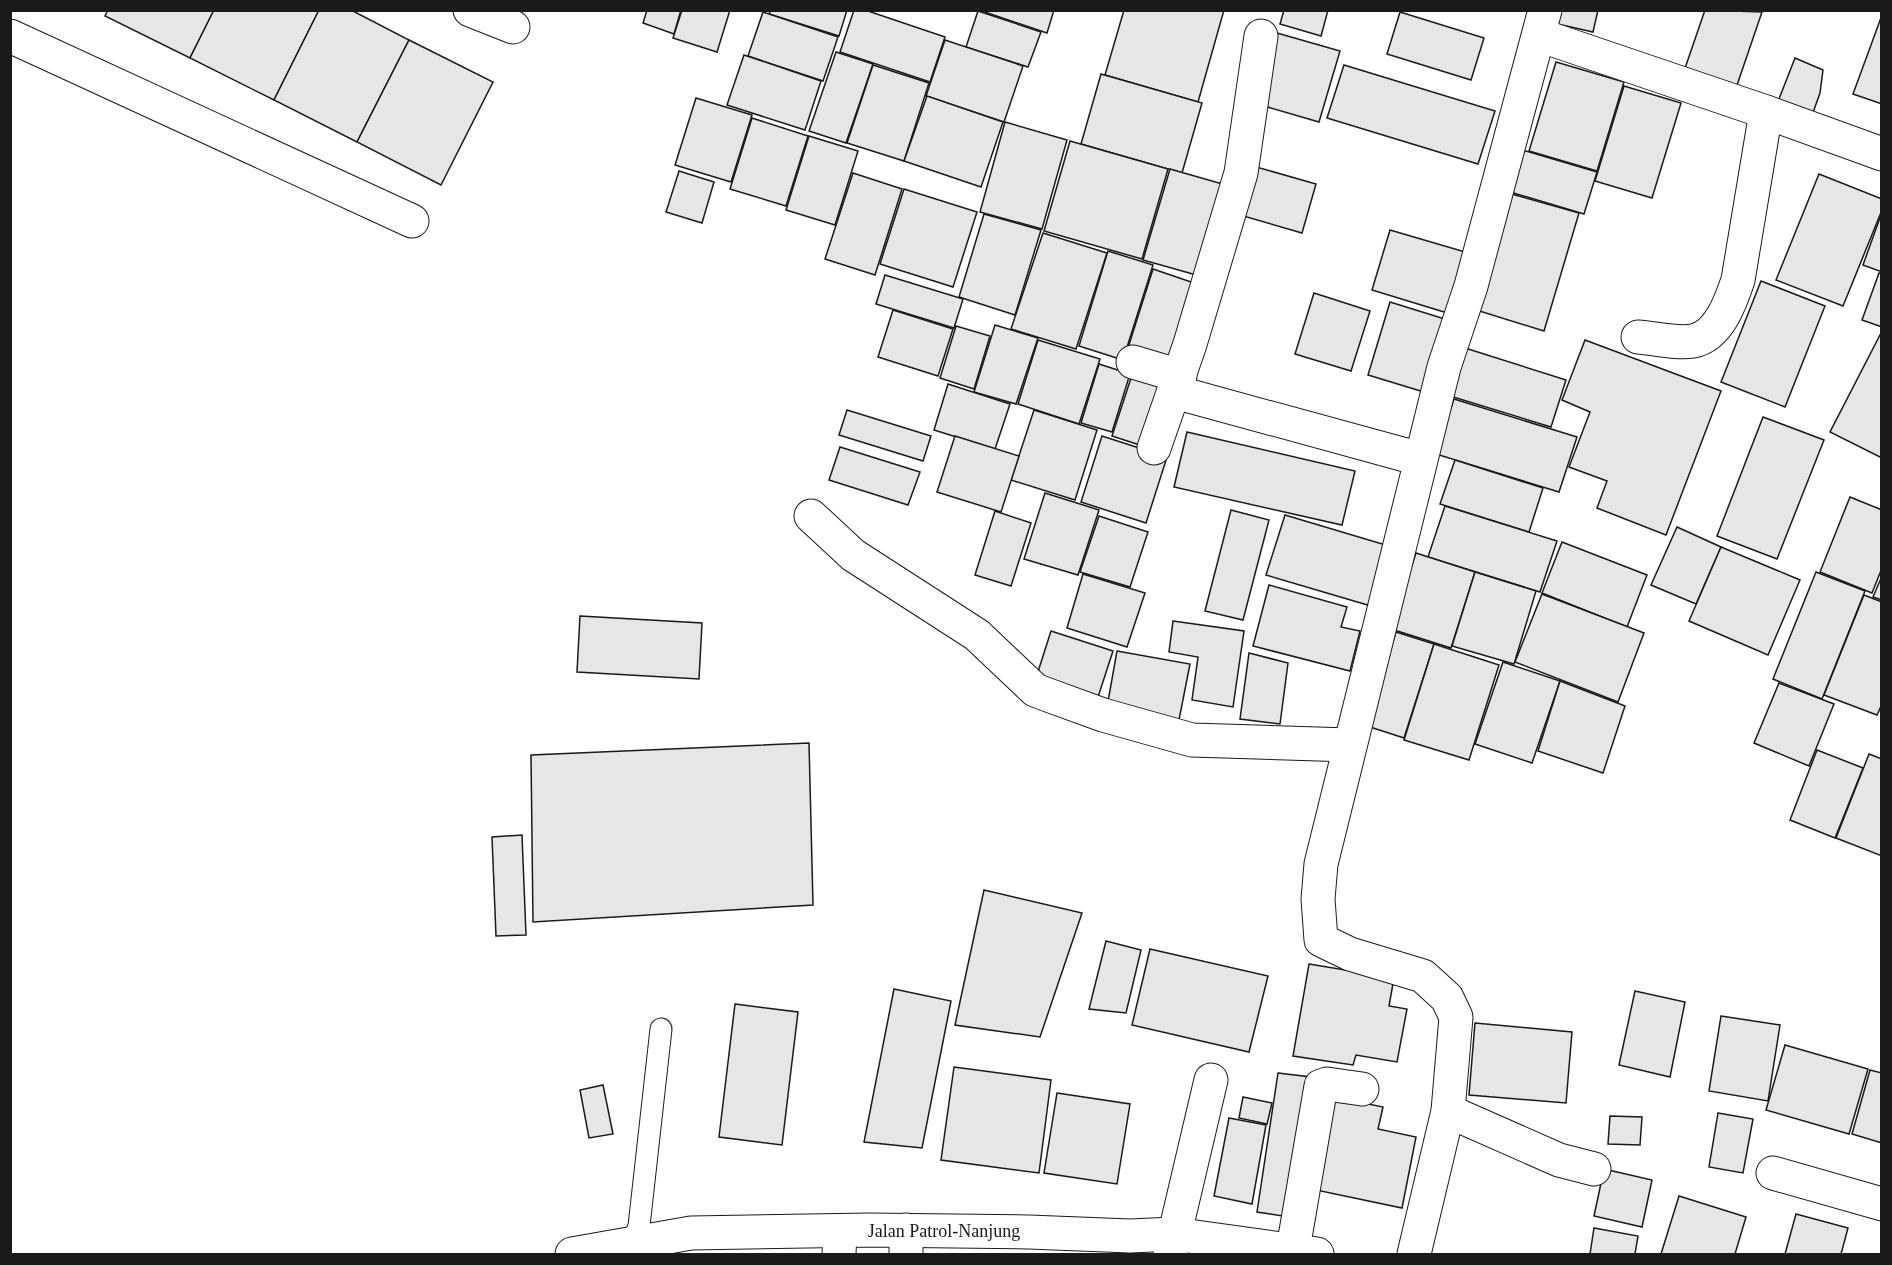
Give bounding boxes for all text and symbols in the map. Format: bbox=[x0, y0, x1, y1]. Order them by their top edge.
street label: Jalan Patrol-Nanjung bbox=[868, 1221, 1020, 1241]

